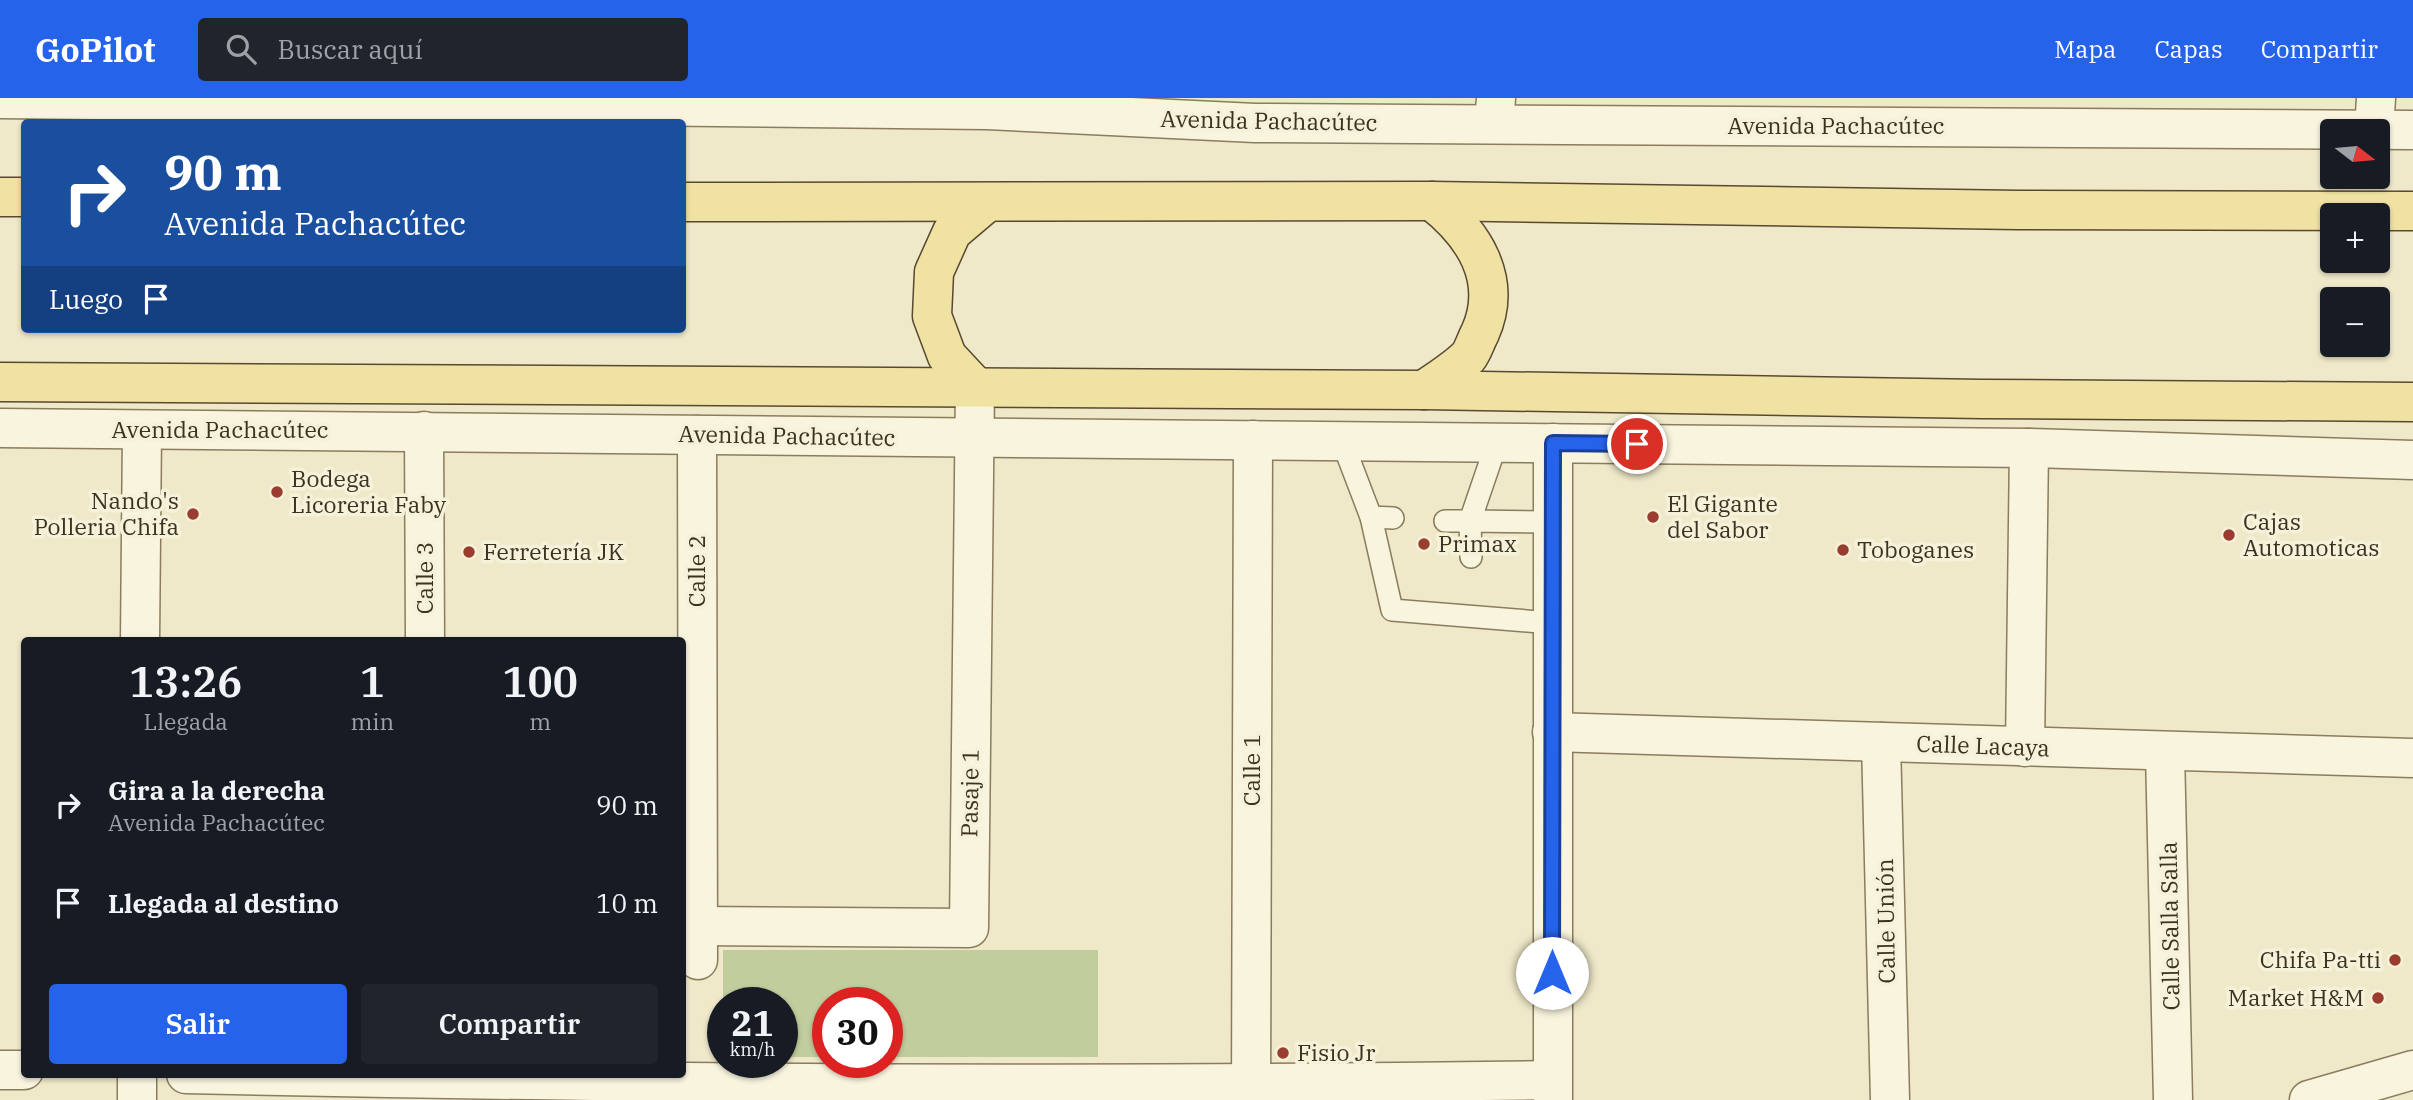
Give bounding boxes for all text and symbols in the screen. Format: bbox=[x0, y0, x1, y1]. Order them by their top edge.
search box bbox=[198, 18, 688, 81]
text: GoPilot bbox=[35, 28, 156, 71]
icon: search bbox=[222, 30, 260, 68]
text: Buscar aquí bbox=[278, 32, 423, 66]
text: Mapa bbox=[2054, 33, 2116, 65]
text: Capas bbox=[2154, 33, 2223, 65]
text: Compartir bbox=[2261, 33, 2378, 65]
street label: Avenida Pachacútec bbox=[1160, 103, 1378, 137]
street label: Avenida Pachacútec bbox=[1727, 110, 1945, 140]
north arrow bbox=[2320, 119, 2390, 189]
map controls bbox=[2320, 119, 2390, 357]
text: 90 m bbox=[164, 140, 282, 203]
icon: right bbox=[49, 147, 140, 238]
text: Avenida Pachacútec bbox=[164, 202, 466, 244]
button: + bbox=[2320, 203, 2390, 273]
icon: arrive bbox=[137, 280, 175, 318]
text: Luego bbox=[49, 282, 123, 316]
button: − bbox=[2320, 287, 2390, 357]
street label: Avenida Pachacútec bbox=[111, 414, 329, 444]
pin bbox=[1607, 414, 1667, 474]
street label: Avenida Pachacútec bbox=[678, 418, 896, 452]
icon: arrive bbox=[1618, 425, 1656, 463]
place label: Bodega Licoreria Faby bbox=[291, 463, 447, 519]
marker: Bodega Licoreria Faby bbox=[269, 484, 285, 500]
place label: Nando's Polleria Chifa bbox=[34, 485, 179, 541]
place label: El Gigante del Sabor bbox=[1667, 488, 1778, 544]
marker: Nando's Polleria Chifa bbox=[185, 506, 201, 522]
place label: Cajas Automoticas bbox=[2243, 506, 2379, 562]
marker: El Gigante del Sabor bbox=[1645, 509, 1661, 525]
marker: Cajas Automoticas bbox=[2221, 527, 2237, 543]
place label: Primax bbox=[1438, 528, 1517, 558]
place label: Toboganes bbox=[1857, 534, 1974, 564]
street label: Calle 2 bbox=[681, 535, 711, 607]
place label: Ferretería JK bbox=[483, 536, 624, 566]
marker: Primax bbox=[1416, 536, 1432, 552]
street label: Calle 3 bbox=[409, 542, 439, 614]
marker: Toboganes bbox=[1835, 542, 1851, 558]
marker: Ferretería JK bbox=[461, 544, 477, 560]
text: 13:26 bbox=[129, 654, 242, 709]
text: 1 bbox=[360, 654, 385, 709]
text: 100 bbox=[502, 654, 578, 709]
text: Llegada bbox=[143, 706, 228, 736]
text: min bbox=[350, 706, 394, 736]
text: m bbox=[529, 706, 551, 736]
street label: Calle Lacaya bbox=[1916, 728, 2050, 762]
street label: Calle 1 bbox=[1236, 734, 1266, 806]
street label: Pasaje 1 bbox=[953, 748, 985, 838]
text: Gira a la derecha bbox=[108, 773, 325, 807]
icon: right bbox=[49, 786, 87, 824]
text: 90 m bbox=[596, 788, 658, 822]
text: Avenida Pachacútec bbox=[108, 807, 325, 837]
street label: Calle Salla Salla bbox=[2153, 841, 2185, 1011]
street label: Calle Unión bbox=[1869, 858, 1901, 984]
icon: arrive bbox=[49, 884, 87, 922]
text: Llegada al destino bbox=[108, 886, 339, 920]
text: 10 m bbox=[596, 886, 658, 920]
position arrow bbox=[1515, 936, 1589, 1010]
place label: Chifa Pa-tti bbox=[2260, 944, 2381, 974]
marker: Chifa Pa-tti bbox=[2387, 952, 2403, 968]
place label: Market H&M bbox=[2228, 982, 2364, 1012]
button: Salir bbox=[49, 984, 347, 1064]
button: Compartir bbox=[361, 984, 658, 1064]
speed limit sign: 30 bbox=[812, 987, 903, 1078]
marker: Market H&M bbox=[2370, 990, 2386, 1006]
text: 21 bbox=[731, 1000, 774, 1046]
place label: Fisio Jr bbox=[1297, 1037, 1376, 1067]
text: km/h bbox=[730, 1038, 775, 1061]
marker: Fisio Jr bbox=[1275, 1045, 1291, 1061]

